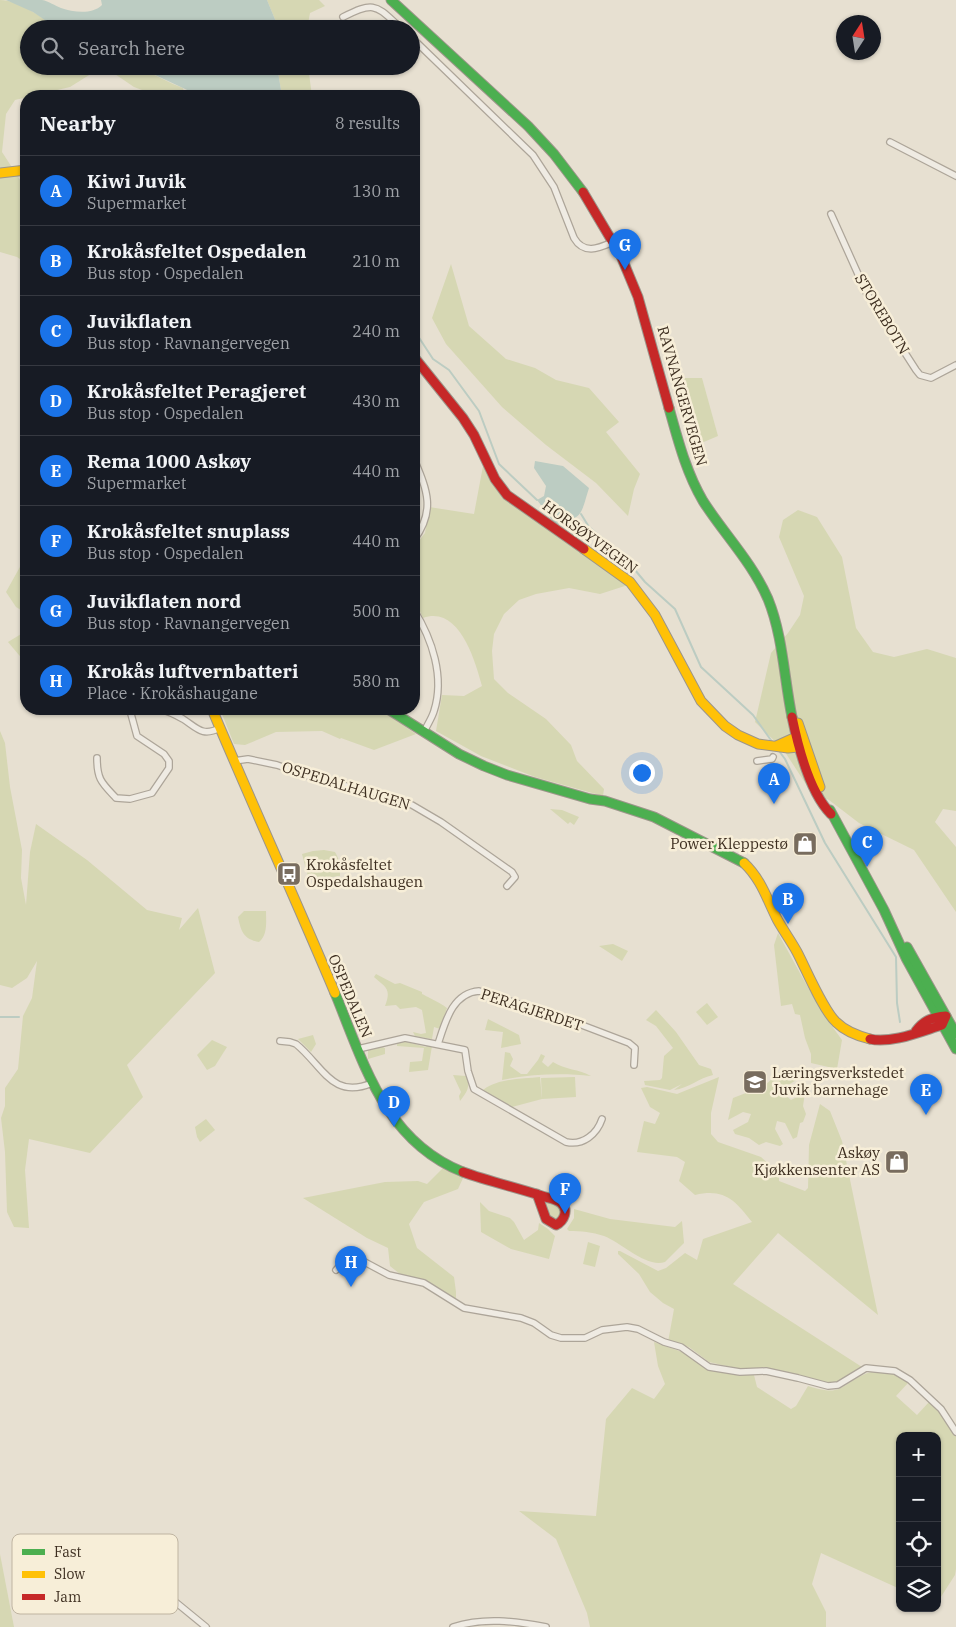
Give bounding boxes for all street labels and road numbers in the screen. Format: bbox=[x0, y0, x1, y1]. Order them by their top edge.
street label: STOREBOTN bbox=[851, 270, 914, 358]
street label: RAVNANGERVEGEN bbox=[653, 324, 712, 468]
street label: HORSØYVEGEN bbox=[539, 496, 642, 578]
street label: OSPEDALHAUGEN bbox=[280, 757, 412, 814]
street label: OSPEDALEN bbox=[324, 951, 377, 1041]
street label: PERAGJERDET bbox=[479, 984, 586, 1035]

